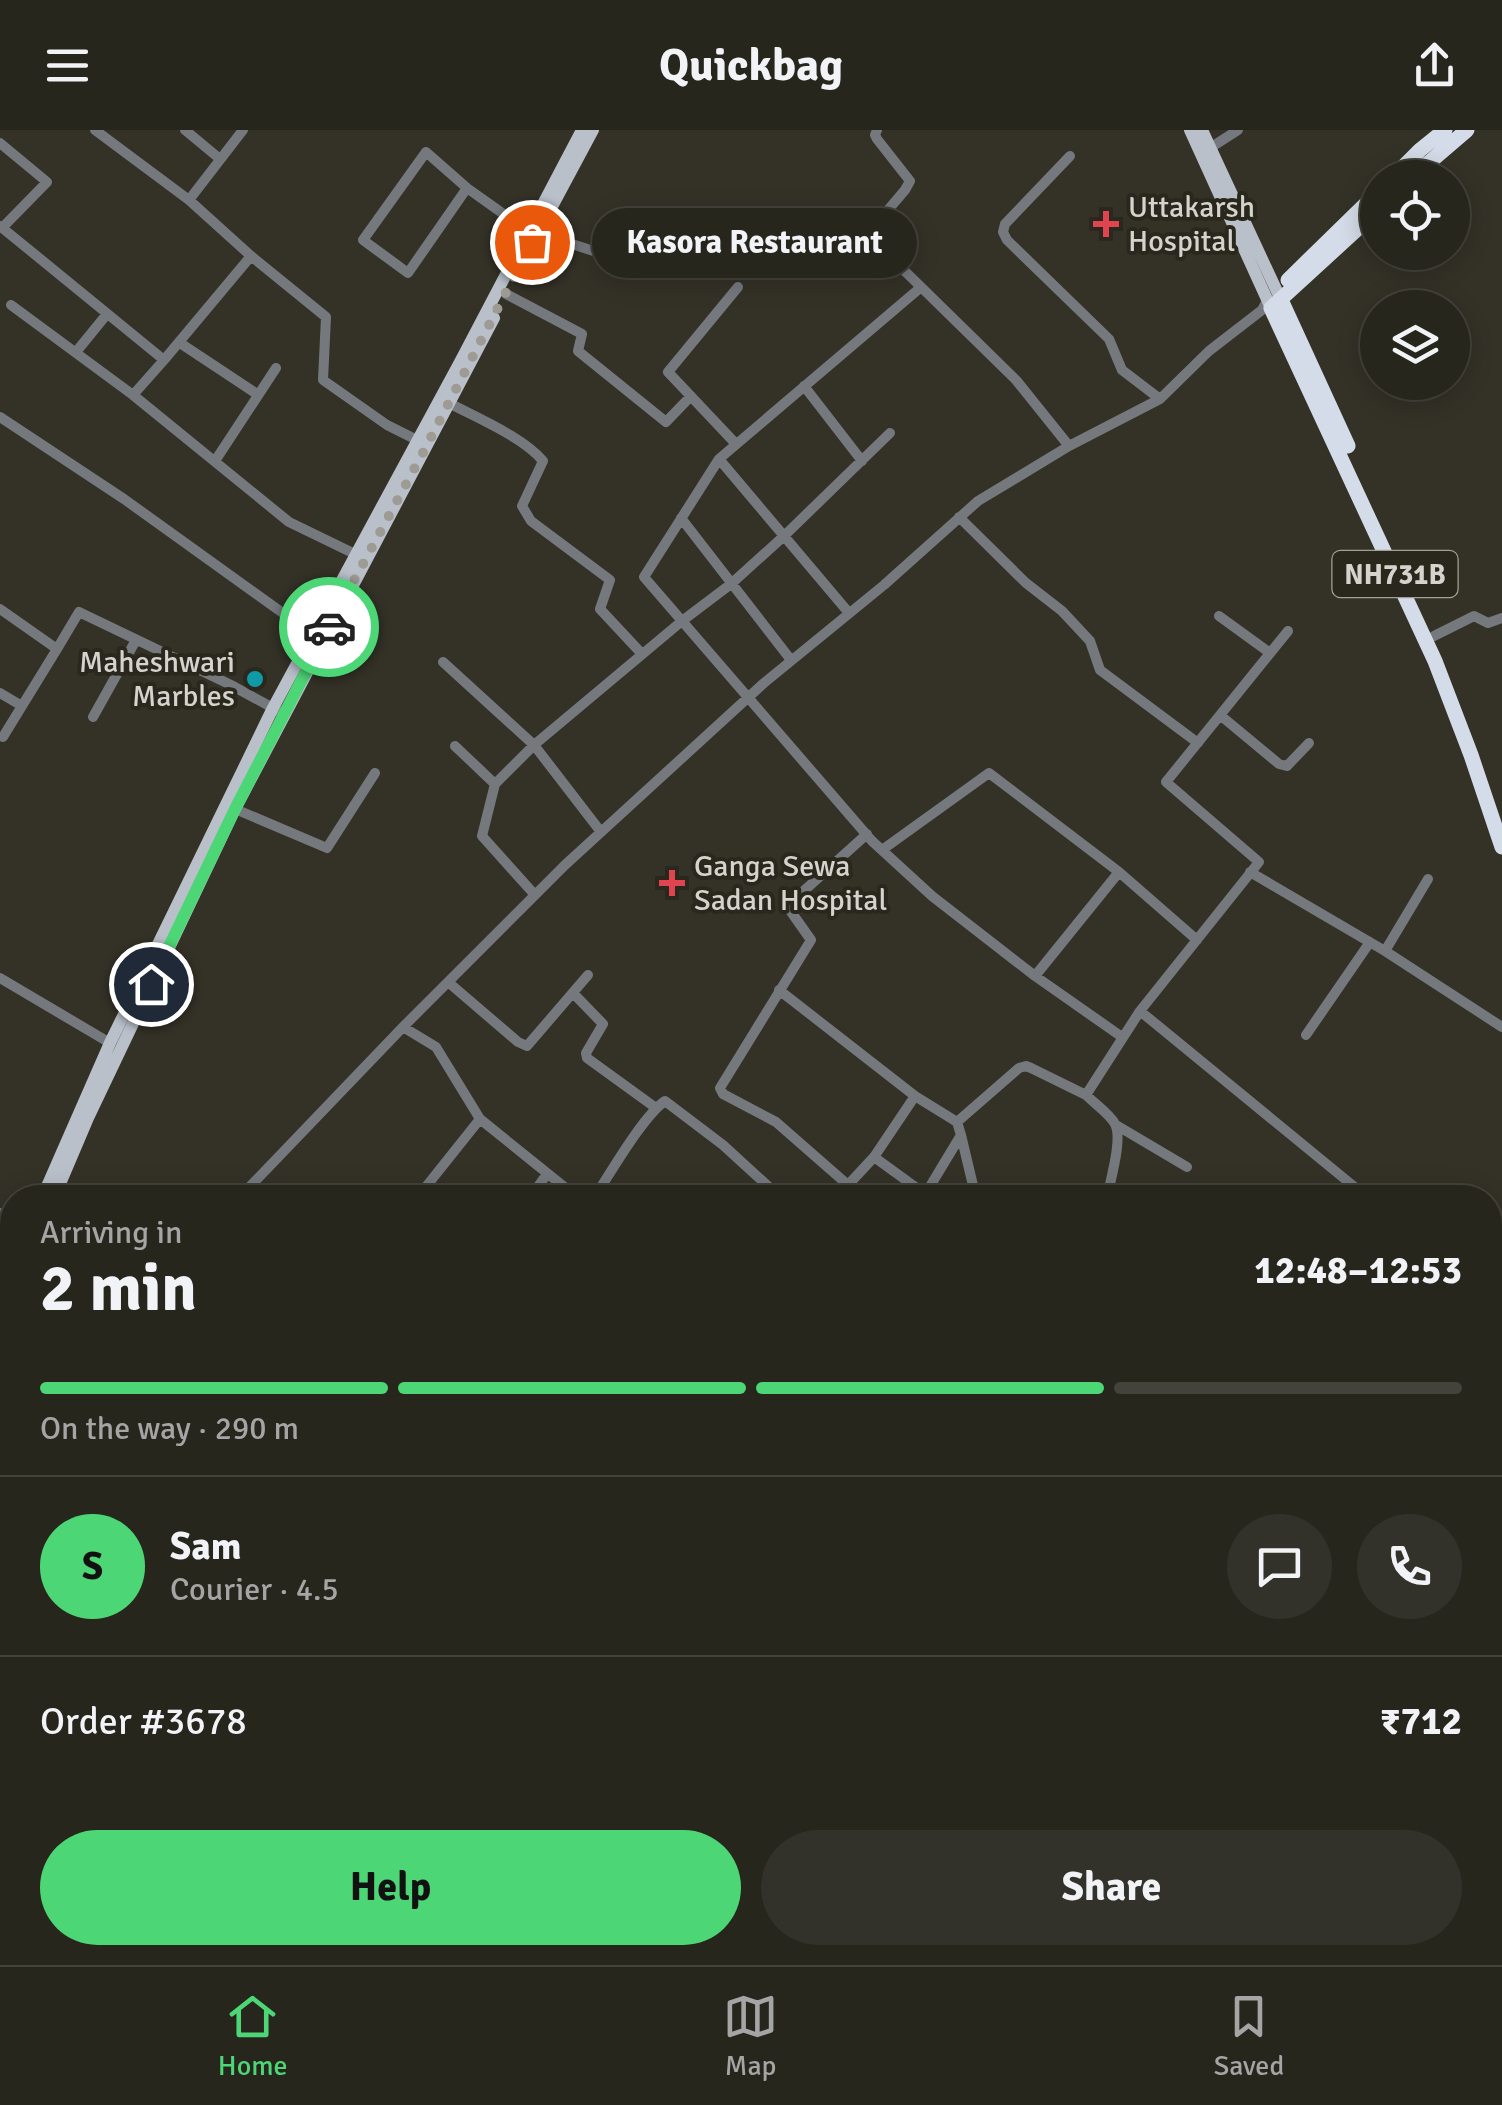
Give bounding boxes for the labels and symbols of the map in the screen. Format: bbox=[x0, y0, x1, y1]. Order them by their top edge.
place label: Uttakarsh Hospital bbox=[1128, 189, 1255, 260]
pin bbox=[490, 200, 575, 285]
callout: Kasora Restaurant bbox=[592, 207, 917, 277]
marker: Uttakarsh Hospital bbox=[1093, 211, 1119, 237]
road number: NH731B bbox=[1332, 551, 1458, 597]
courier bbox=[279, 577, 379, 677]
place label: Maheshwari Marbles bbox=[79, 644, 235, 715]
marker: Maheshwari Marbles bbox=[244, 668, 266, 690]
place label: Ganga Sewa Sadan Hospital bbox=[694, 848, 887, 919]
marker: Ganga Sewa Sadan Hospital bbox=[659, 870, 685, 896]
pin bbox=[109, 942, 194, 1027]

